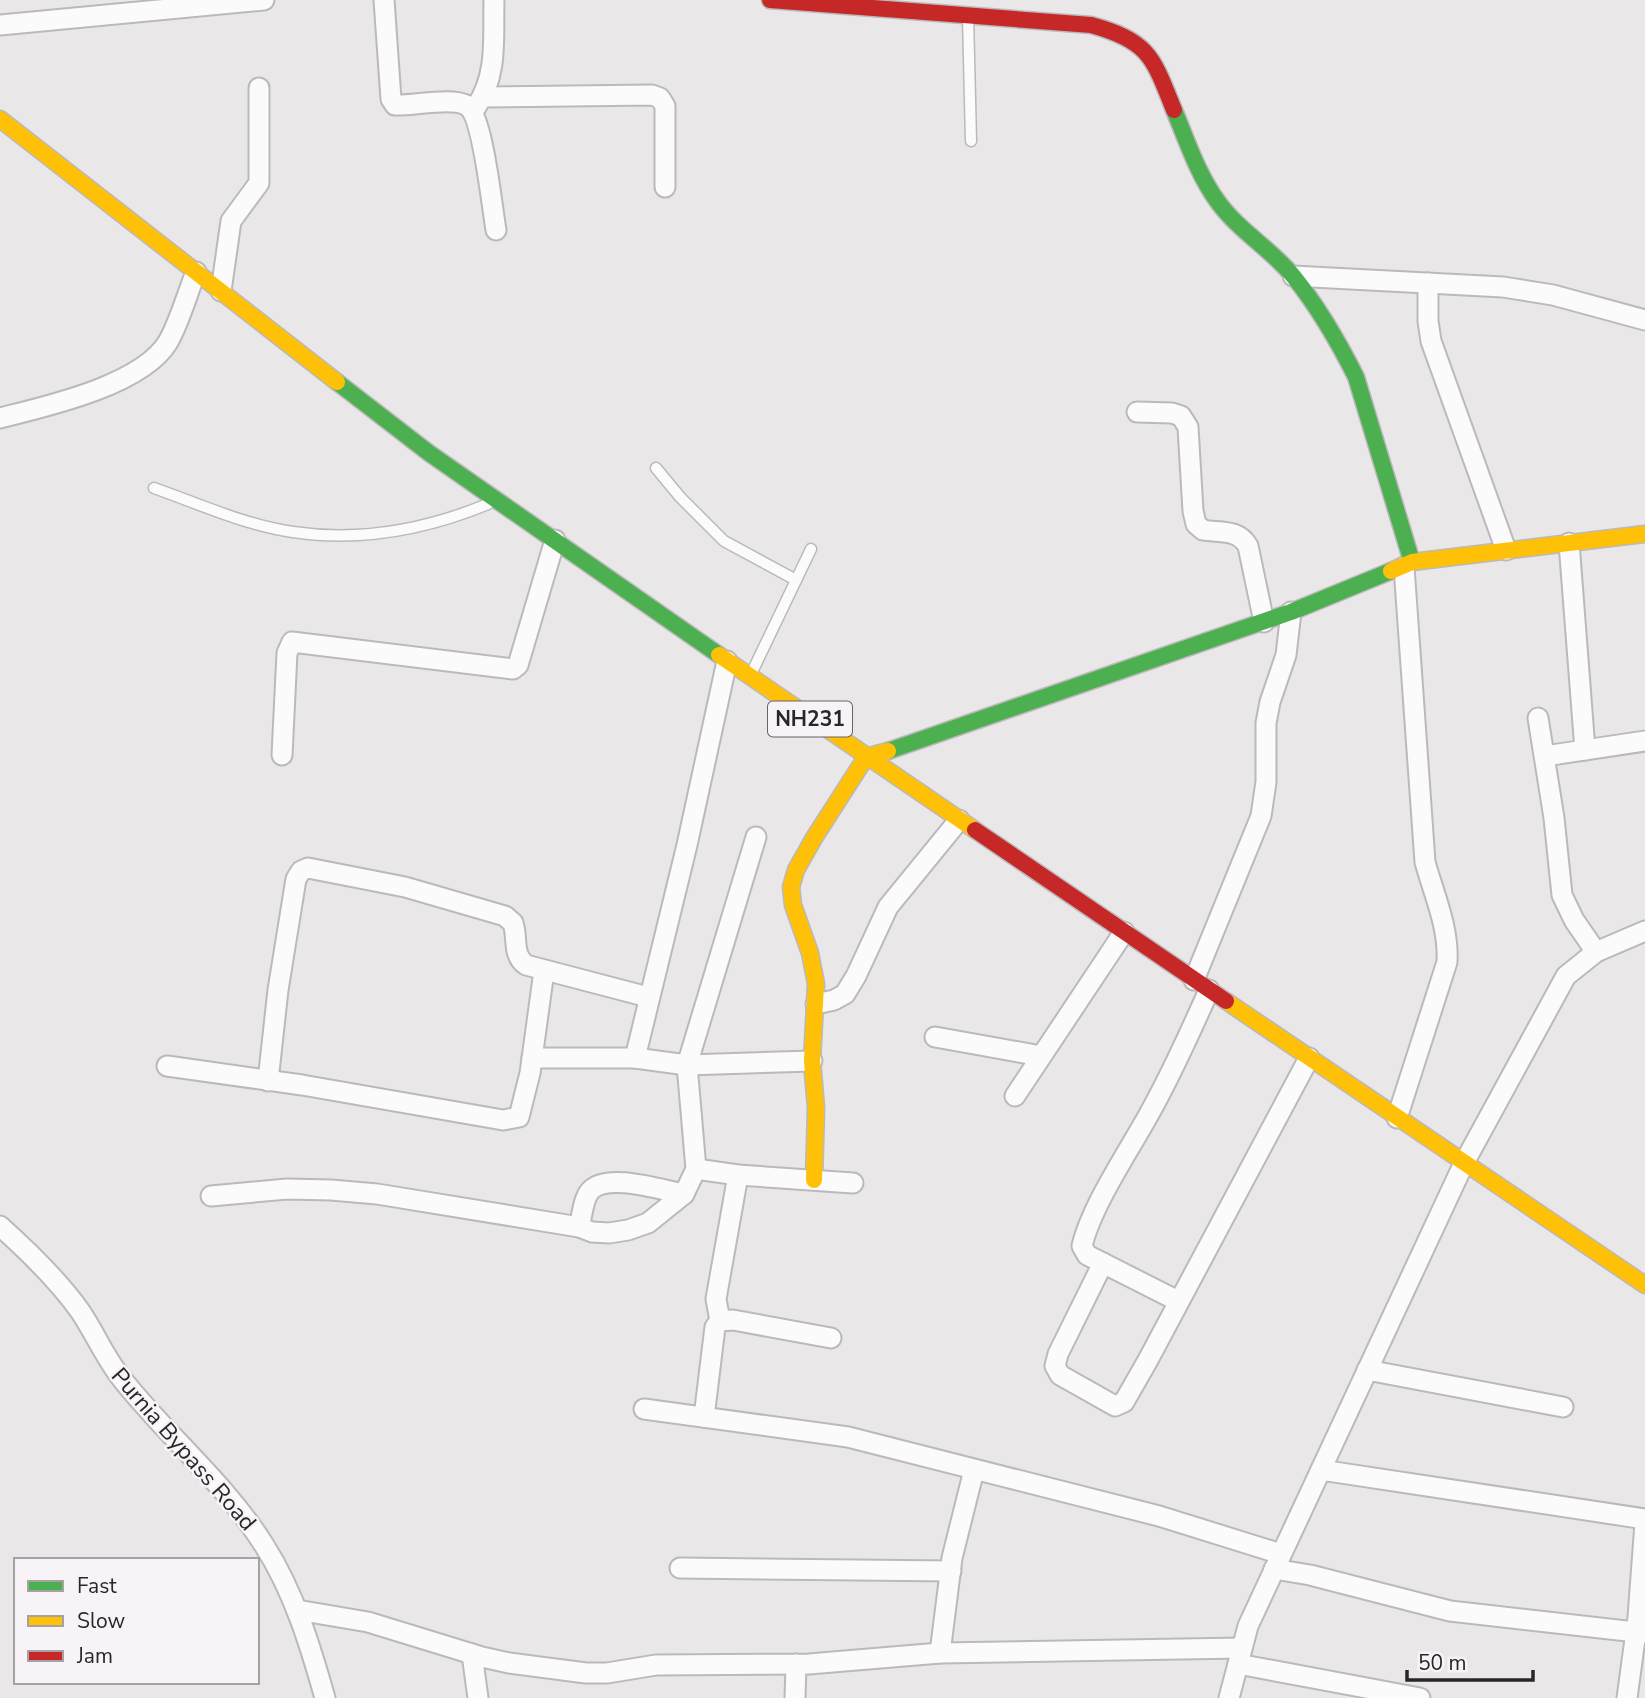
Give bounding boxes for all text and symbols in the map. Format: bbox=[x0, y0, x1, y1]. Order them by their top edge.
road number: NH231 bbox=[768, 702, 852, 736]
street label: Purnia Bypass Road bbox=[104, 1361, 263, 1537]
legend bbox=[14, 1558, 259, 1684]
text: Fast bbox=[77, 1572, 117, 1600]
text: Slow bbox=[77, 1607, 126, 1635]
scale bar bbox=[1407, 1638, 1533, 1682]
text: Jam bbox=[76, 1642, 113, 1670]
text: 50 m bbox=[1418, 1649, 1467, 1677]

